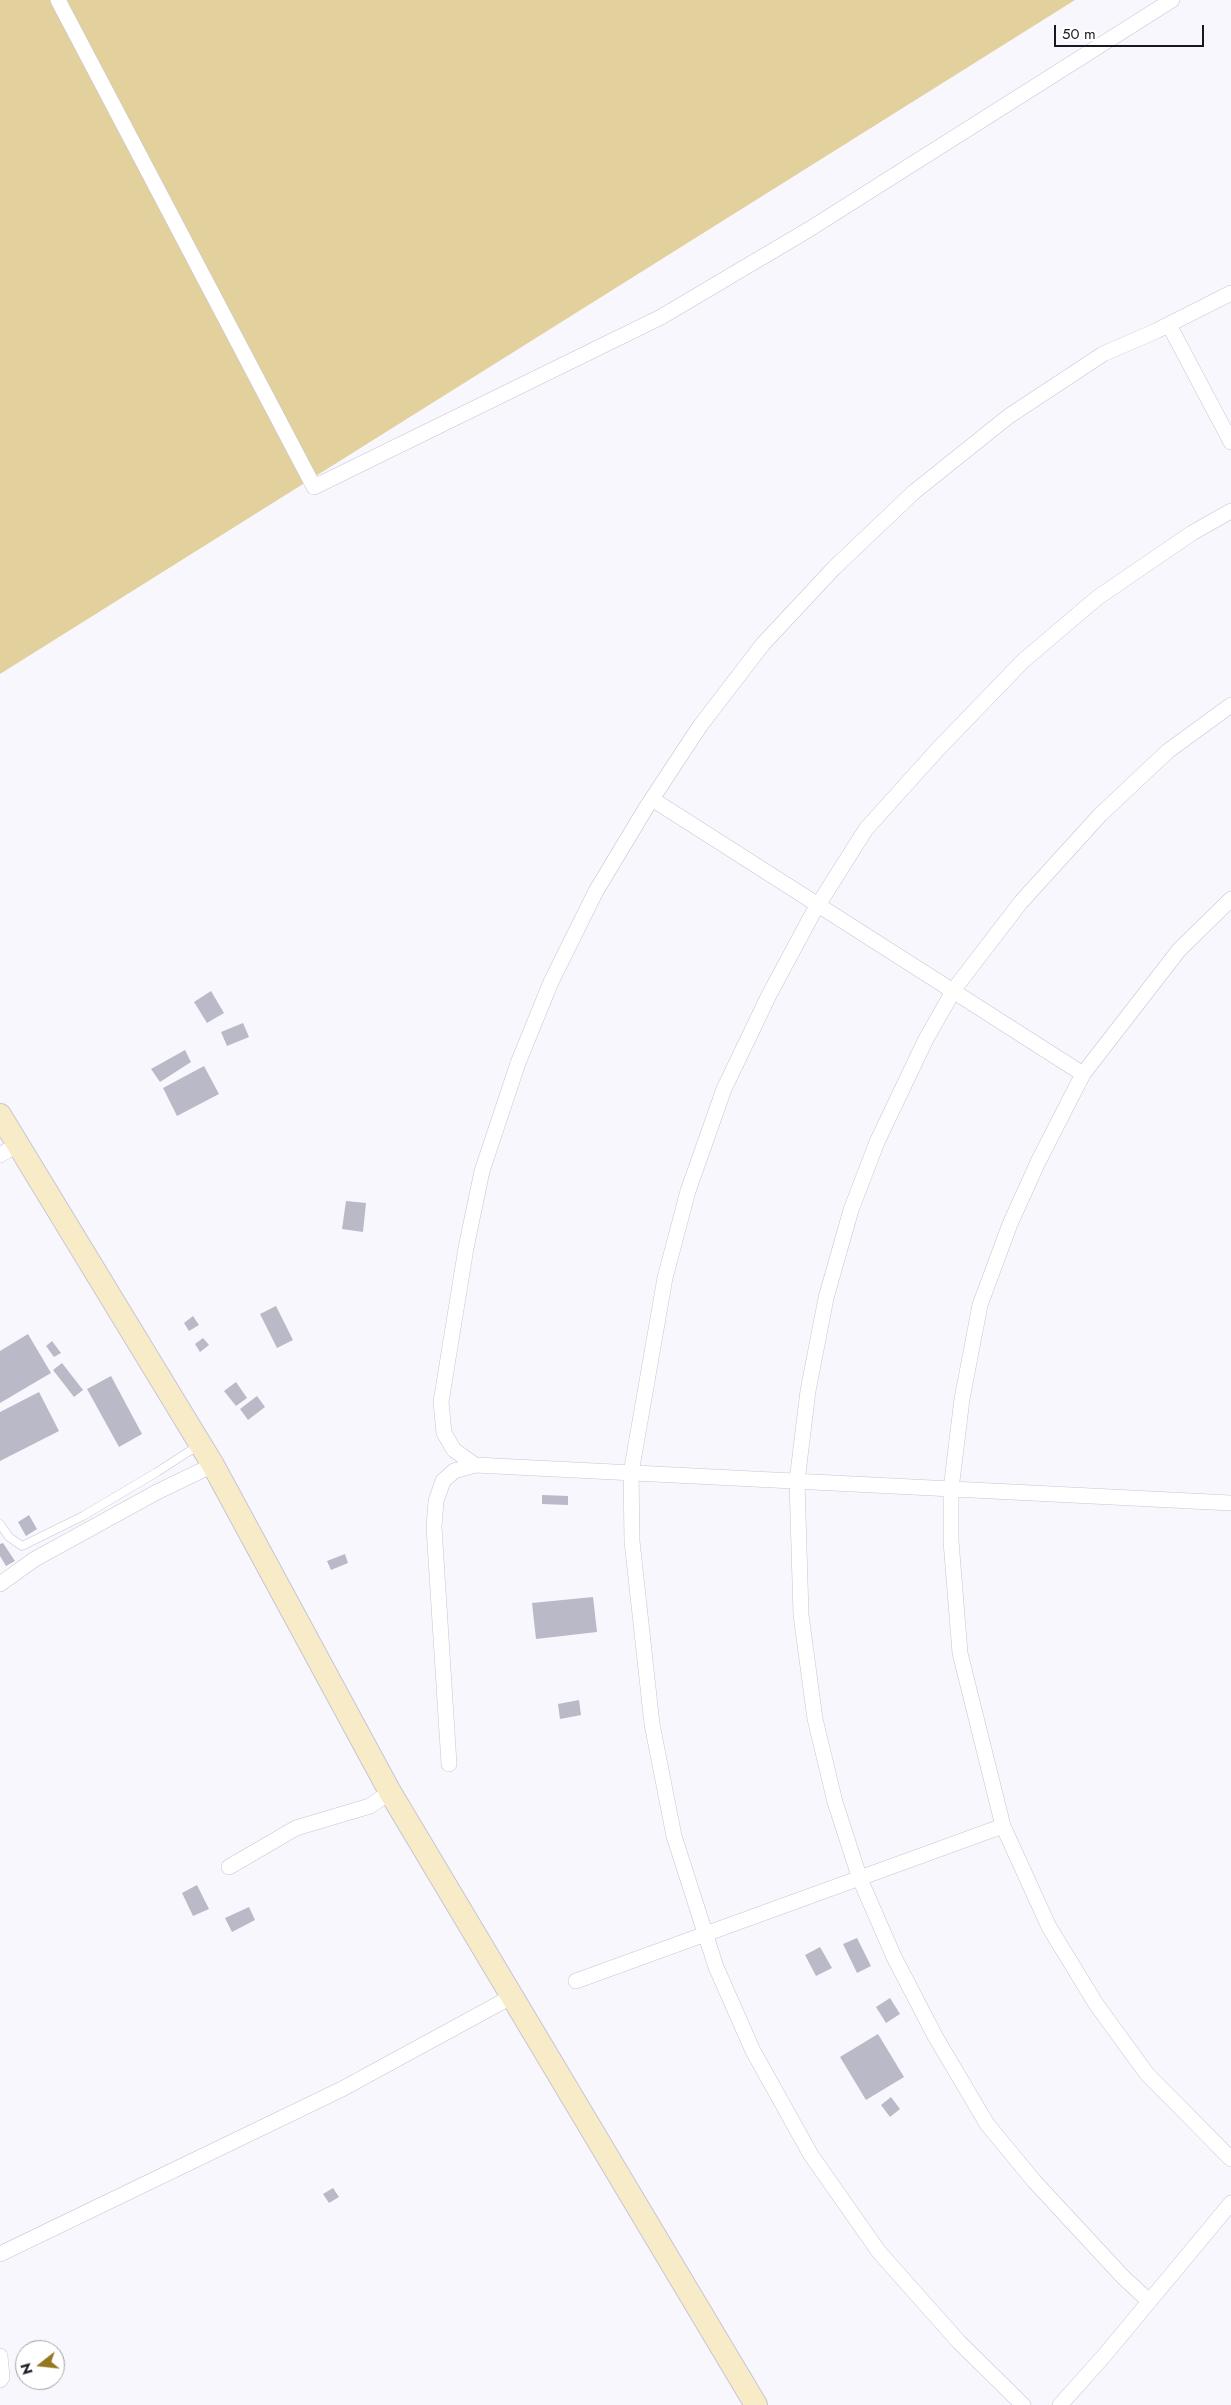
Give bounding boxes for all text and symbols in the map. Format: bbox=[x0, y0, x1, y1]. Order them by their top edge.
scale bar bbox=[1056, 15, 1206, 47]
text: 50 m bbox=[1062, 23, 1096, 45]
north arrow bbox=[15, 2340, 65, 2390]
text: N bbox=[15, 2361, 38, 2377]

